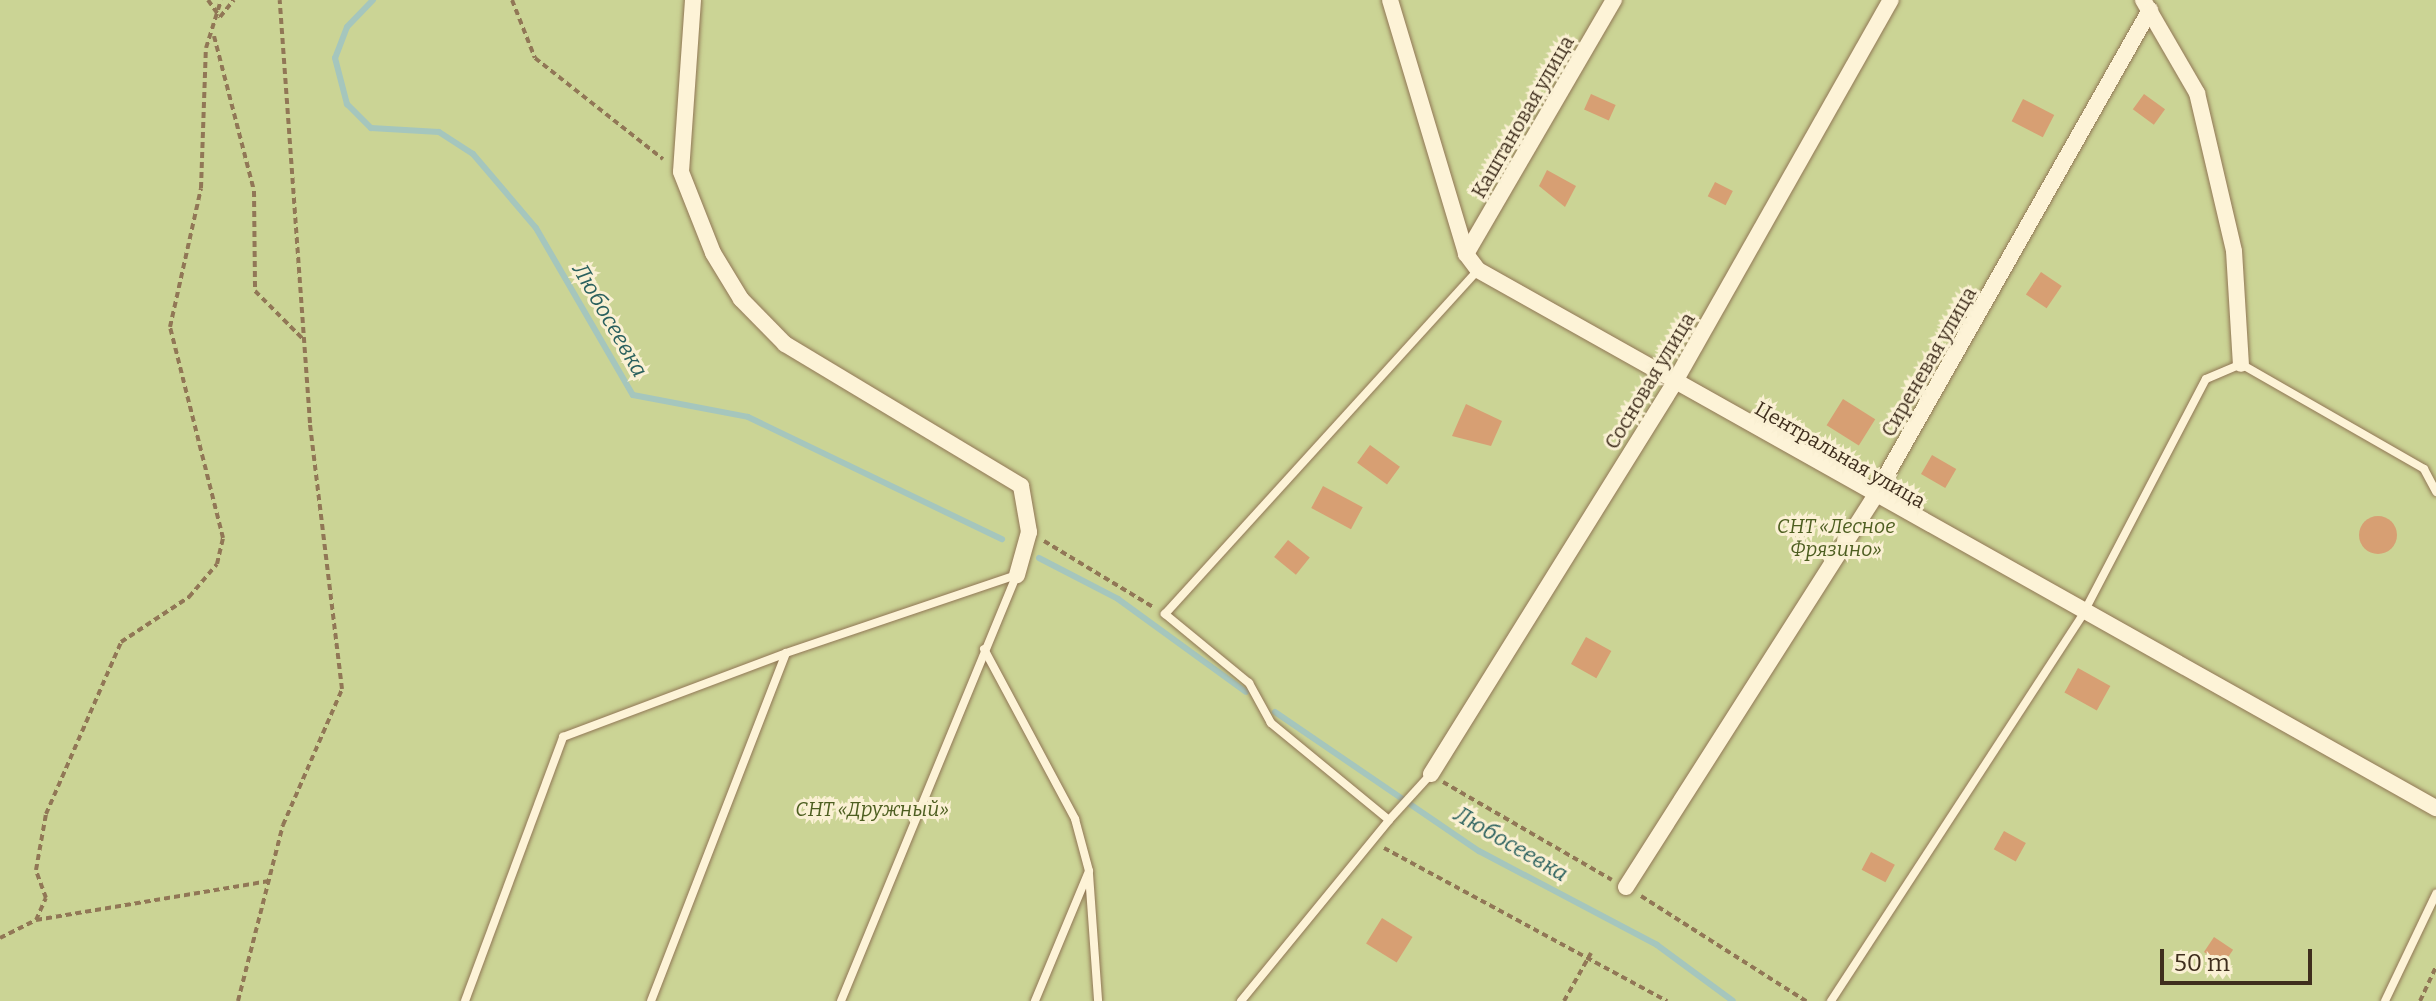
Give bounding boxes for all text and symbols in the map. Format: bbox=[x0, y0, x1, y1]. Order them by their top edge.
street label: Каштановая улица bbox=[1467, 32, 1579, 202]
water label: Любосеевка bbox=[567, 258, 653, 382]
street label: Сиреневая улица bbox=[1876, 283, 1982, 441]
street label: Сосновая улица bbox=[1600, 308, 1700, 454]
street label: Центральная улица bbox=[1751, 396, 1929, 514]
park label: СНТ «Лесное Фрязино» bbox=[1777, 515, 1895, 562]
park label: СНТ «Дружный» bbox=[795, 797, 949, 821]
water label: Любосеевка bbox=[1449, 801, 1573, 887]
scale bar bbox=[2164, 933, 2316, 983]
text: 50 m bbox=[2174, 949, 2230, 977]

